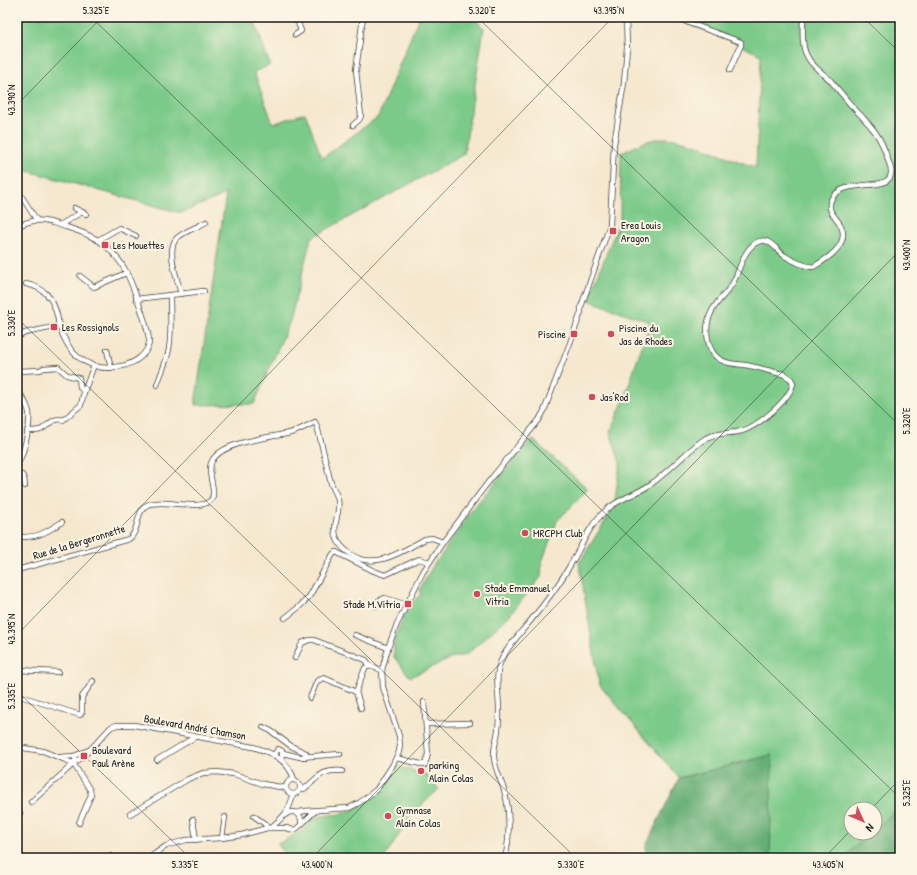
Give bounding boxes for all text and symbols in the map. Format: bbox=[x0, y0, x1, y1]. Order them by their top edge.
text: 5.325°E bbox=[83, 4, 110, 17]
text: 5.320°E bbox=[469, 4, 496, 17]
text: 43.395°N bbox=[594, 4, 624, 17]
text: 43.390°N bbox=[5, 85, 18, 115]
place label: Erea Louis Aragon bbox=[621, 218, 661, 245]
marker: Erea Louis Aragon bbox=[608, 226, 618, 236]
place label: Les Mouettes bbox=[113, 238, 164, 252]
marker: Les Mouettes bbox=[100, 240, 110, 250]
text: 43.400°N bbox=[900, 240, 913, 270]
text: 5.330°E bbox=[5, 309, 18, 336]
place label: Les Rossignols bbox=[62, 320, 119, 334]
place label: Piscine du Jas de Rhodes bbox=[619, 321, 672, 348]
marker: Les Rossignols bbox=[49, 322, 59, 332]
place label: Piscine bbox=[538, 327, 567, 341]
marker: Piscine bbox=[569, 329, 579, 339]
marker: Piscine du Jas de Rhodes bbox=[606, 329, 616, 339]
place label: Jas'Rod bbox=[600, 390, 629, 404]
marker: Jas'Rod bbox=[587, 392, 597, 402]
text: 5.320°E bbox=[900, 407, 913, 434]
street label: Rue de la Bergeronnette bbox=[31, 521, 127, 563]
place label: MRCPM Club bbox=[533, 526, 583, 540]
marker: MRCPM Club bbox=[520, 528, 530, 538]
place label: Stade Emmanuel Vitria bbox=[485, 581, 550, 608]
marker: Stade Emmanuel Vitria bbox=[472, 589, 482, 599]
place label: Stade M.Vitria bbox=[343, 597, 401, 611]
marker: Stade M.Vitria bbox=[403, 599, 413, 609]
text: 43.395°N bbox=[5, 614, 18, 644]
text: 5.335°E bbox=[5, 682, 18, 709]
street label: Boulevard André Chamson bbox=[143, 711, 247, 743]
place label: Boulevard Paul Arène bbox=[92, 743, 135, 770]
marker: Boulevard Paul Arène bbox=[79, 751, 89, 761]
place label: parking Alain Colas bbox=[429, 758, 474, 785]
marker: parking Alain Colas bbox=[416, 766, 426, 776]
text: 5.325°E bbox=[900, 779, 913, 806]
north arrow bbox=[843, 801, 883, 841]
place label: Gymnase Alain Colas bbox=[396, 803, 441, 830]
marker: Gymnase Alain Colas bbox=[383, 811, 393, 821]
text: N bbox=[863, 821, 877, 835]
text: 5.335°E bbox=[172, 858, 199, 871]
text: 43.400°N bbox=[302, 858, 332, 871]
text: 5.330°E bbox=[558, 858, 585, 871]
text: 43.405°N bbox=[813, 858, 843, 871]

